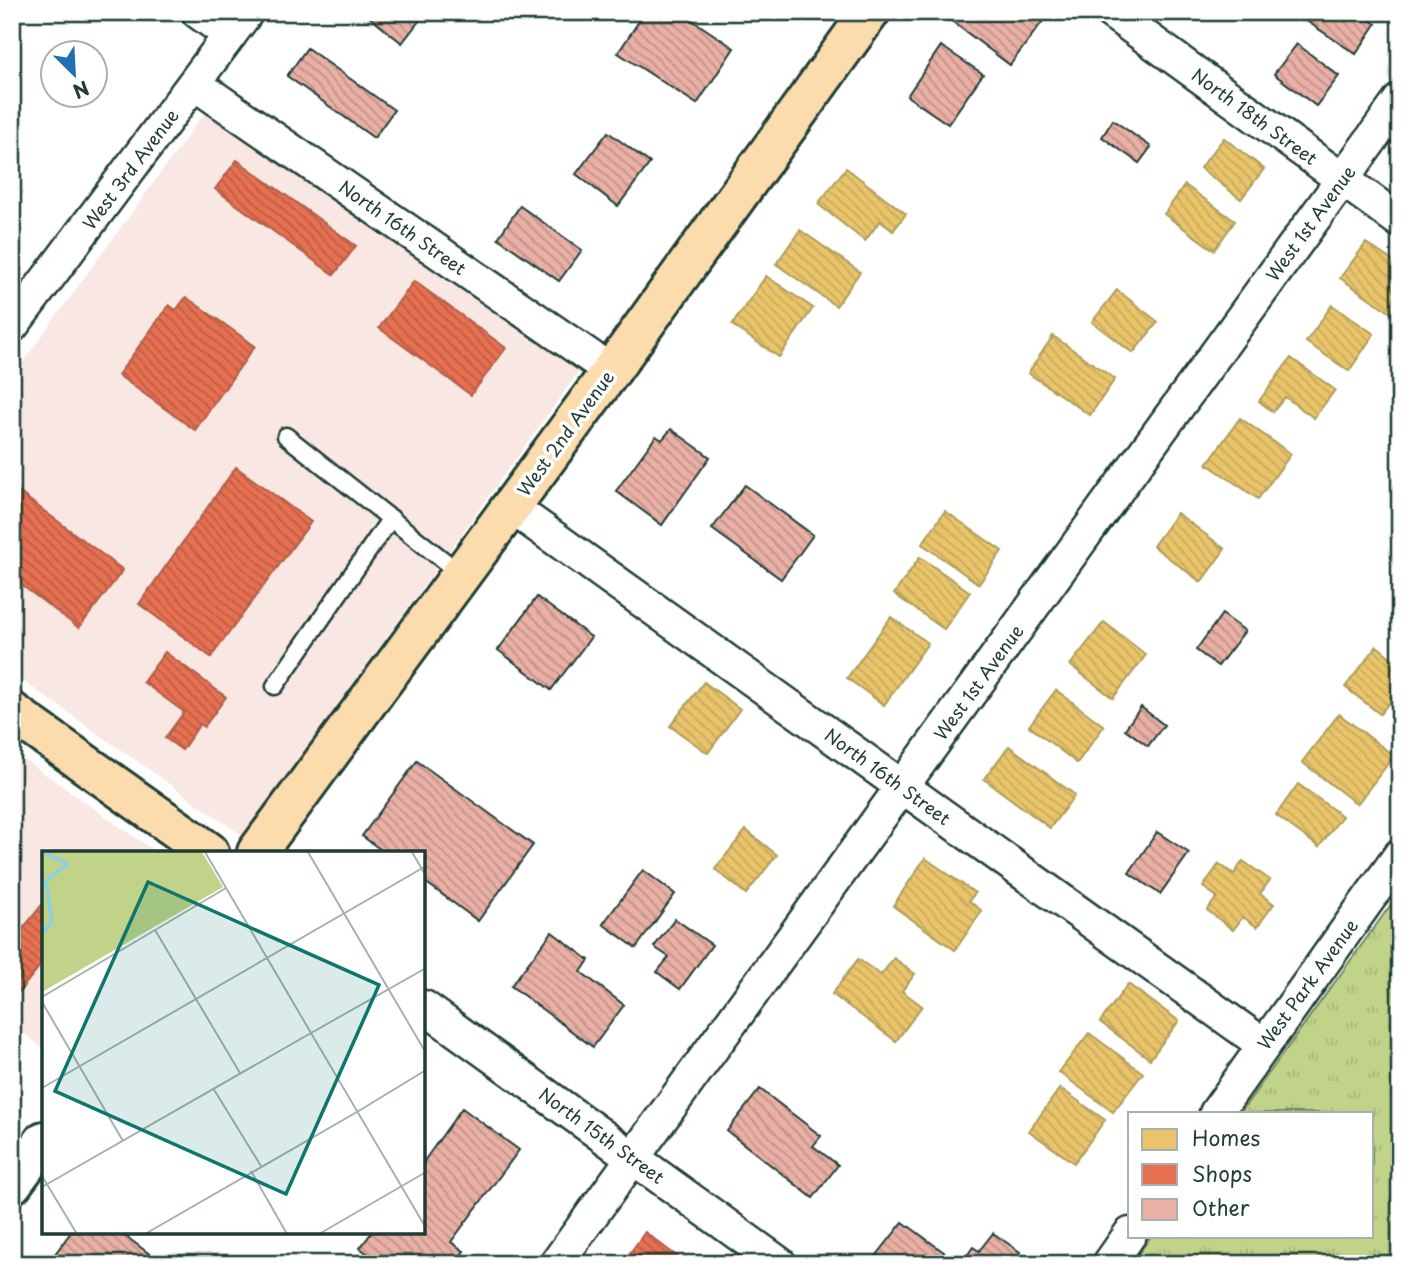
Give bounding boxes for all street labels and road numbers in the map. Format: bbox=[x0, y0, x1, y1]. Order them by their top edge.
street label: North 18th Street bbox=[1187, 61, 1323, 171]
street label: West 3rd Avenue bbox=[75, 103, 185, 235]
street label: West 1st Avenue bbox=[1259, 159, 1361, 286]
street label: North 16th Street bbox=[334, 173, 472, 281]
street label: West 2nd Avenue bbox=[510, 364, 620, 501]
street label: West 1st Avenue bbox=[927, 618, 1029, 745]
street label: North 16th Street bbox=[819, 721, 957, 831]
street label: West Park Avenue bbox=[1250, 913, 1364, 1055]
street label: North 15th Street bbox=[534, 1080, 670, 1190]

